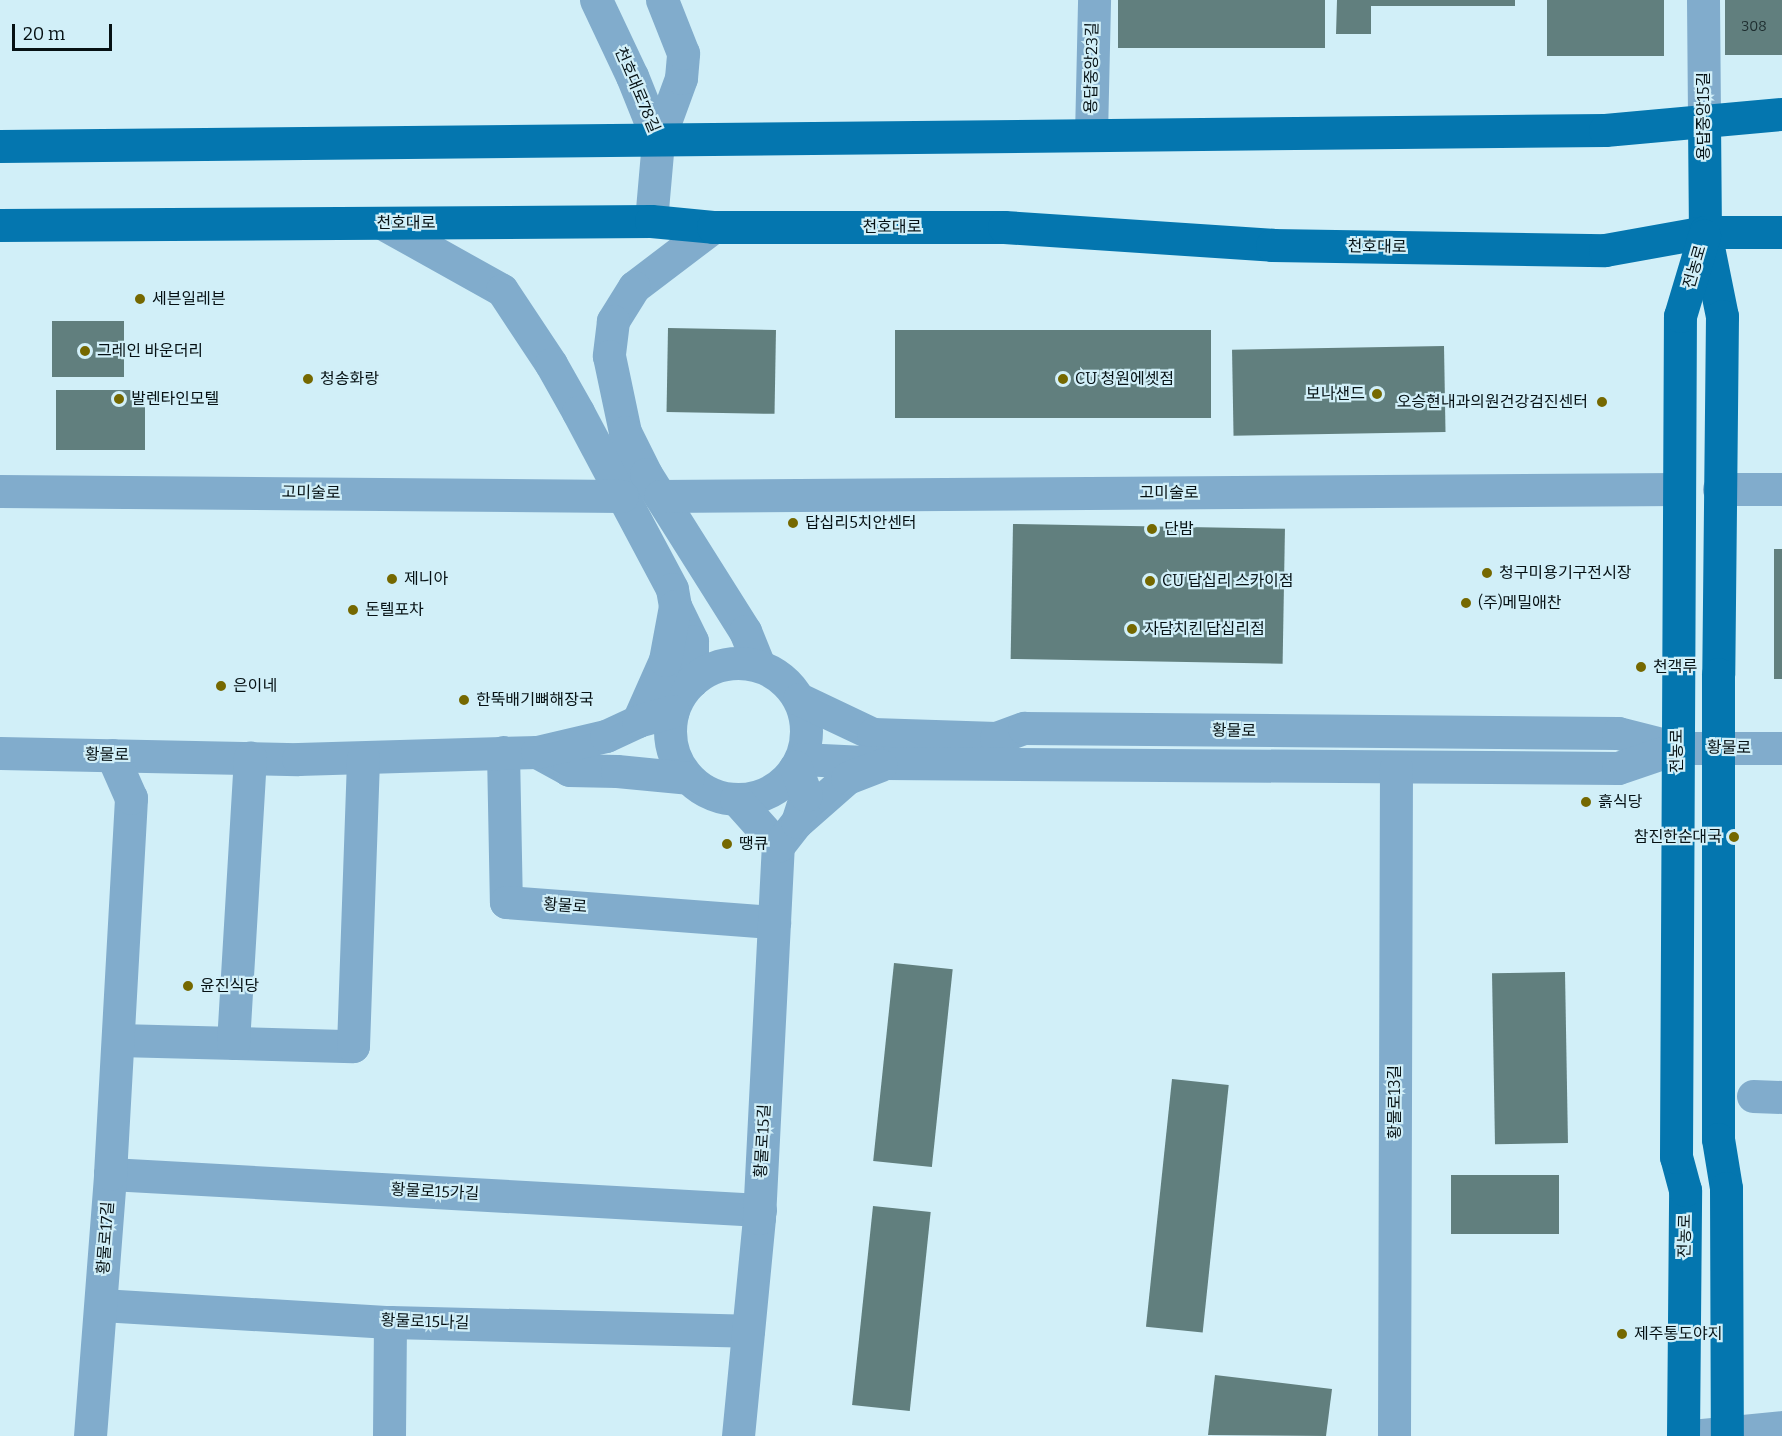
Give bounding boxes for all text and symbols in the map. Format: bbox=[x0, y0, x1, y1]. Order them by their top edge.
scale bar bbox=[15, 12, 116, 50]
house number: 308 bbox=[1741, 19, 1767, 35]
street label: 용답중앙23길 bbox=[1082, 22, 1102, 114]
text: 20 m bbox=[23, 23, 65, 45]
street label: 천호대로78길 bbox=[610, 44, 664, 136]
street label: 용답중앙15길 bbox=[1694, 72, 1714, 160]
street label: 천호대로 bbox=[377, 213, 435, 233]
street label: 천호대로 bbox=[863, 217, 921, 237]
street label: 천호대로 bbox=[1347, 237, 1407, 257]
street label: 전농로 bbox=[1680, 243, 1710, 291]
place label: 세븐일레븐 bbox=[152, 289, 226, 309]
marker: 세븐일레븐 bbox=[133, 292, 147, 306]
place label: 그레인 바운더리 bbox=[97, 341, 203, 361]
marker: 그레인 바운더리 bbox=[78, 344, 92, 358]
place label: 청송화랑 bbox=[320, 369, 379, 389]
place label: CU 청원에셋점 bbox=[1075, 369, 1174, 389]
marker: 청송화랑 bbox=[301, 372, 315, 386]
marker: CU 청원에셋점 bbox=[1056, 372, 1070, 386]
place label: 보나샌드 bbox=[1306, 384, 1365, 404]
marker: 보나샌드 bbox=[1370, 387, 1384, 401]
place label: 발렌타인모텔 bbox=[131, 389, 219, 409]
marker: 발렌타인모텔 bbox=[112, 392, 126, 406]
place label: 오승현내과의원건강검진센터 bbox=[1397, 392, 1588, 412]
marker: 오승현내과의원건강검진센터 bbox=[1593, 393, 1611, 411]
street label: 고미술로 bbox=[281, 483, 341, 503]
street label: 고미술로 bbox=[1140, 483, 1198, 503]
place label: 답십리5치안센터 bbox=[805, 513, 917, 533]
marker: 답십리5치안센터 bbox=[786, 516, 800, 530]
place label: 단밤 bbox=[1164, 519, 1193, 539]
marker: 단밤 bbox=[1145, 522, 1159, 536]
place label: 청구미용기구전시장 bbox=[1499, 563, 1631, 583]
marker: 청구미용기구전시장 bbox=[1480, 566, 1494, 580]
place label: 제니아 bbox=[404, 569, 448, 589]
place label: CU 답십리 스카이점 bbox=[1162, 571, 1294, 591]
marker: 제니아 bbox=[385, 572, 399, 586]
marker: CU 답십리 스카이점 bbox=[1143, 574, 1157, 588]
place label: (주)메밀애찬 bbox=[1478, 593, 1561, 613]
marker: (주)메밀애찬 bbox=[1459, 596, 1473, 610]
place label: 돈텔포차 bbox=[365, 600, 424, 620]
marker: 돈텔포차 bbox=[346, 603, 360, 617]
place label: 자담치킨 답십리점 bbox=[1144, 619, 1265, 639]
marker: 자담치킨 답십리점 bbox=[1125, 622, 1139, 636]
place label: 천객루 bbox=[1653, 657, 1697, 677]
marker: 천객루 bbox=[1634, 660, 1648, 674]
place label: 은이네 bbox=[233, 676, 277, 696]
marker: 은이네 bbox=[214, 679, 228, 693]
place label: 한뚝배기뼈해장국 bbox=[476, 690, 594, 710]
marker: 한뚝배기뼈해장국 bbox=[457, 693, 471, 707]
street label: 황물로 bbox=[1212, 721, 1256, 741]
street label: 전농로 bbox=[1667, 729, 1687, 773]
street label: 황물로 bbox=[1707, 738, 1751, 758]
street label: 황물로 bbox=[85, 745, 129, 765]
place label: 흙식당 bbox=[1598, 792, 1642, 812]
marker: 흙식당 bbox=[1579, 795, 1593, 809]
place label: 참진한순대국 bbox=[1634, 827, 1722, 847]
marker: 참진한순대국 bbox=[1727, 830, 1741, 844]
place label: 땡큐 bbox=[739, 834, 768, 854]
marker: 땡큐 bbox=[720, 837, 734, 851]
street label: 황물로 bbox=[542, 895, 588, 917]
place label: 윤진식당 bbox=[200, 976, 259, 996]
marker: 윤진식당 bbox=[181, 979, 195, 993]
street label: 황물로13길 bbox=[1385, 1065, 1405, 1139]
street label: 황물로15길 bbox=[751, 1104, 775, 1178]
street label: 황물로15가길 bbox=[390, 1180, 480, 1204]
street label: 황물로17길 bbox=[94, 1201, 118, 1275]
street label: 전농로 bbox=[1675, 1214, 1695, 1258]
street label: 황물로15나길 bbox=[380, 1311, 470, 1333]
place label: 제주통도야지 bbox=[1634, 1324, 1722, 1344]
marker: 제주통도야지 bbox=[1615, 1327, 1629, 1341]

